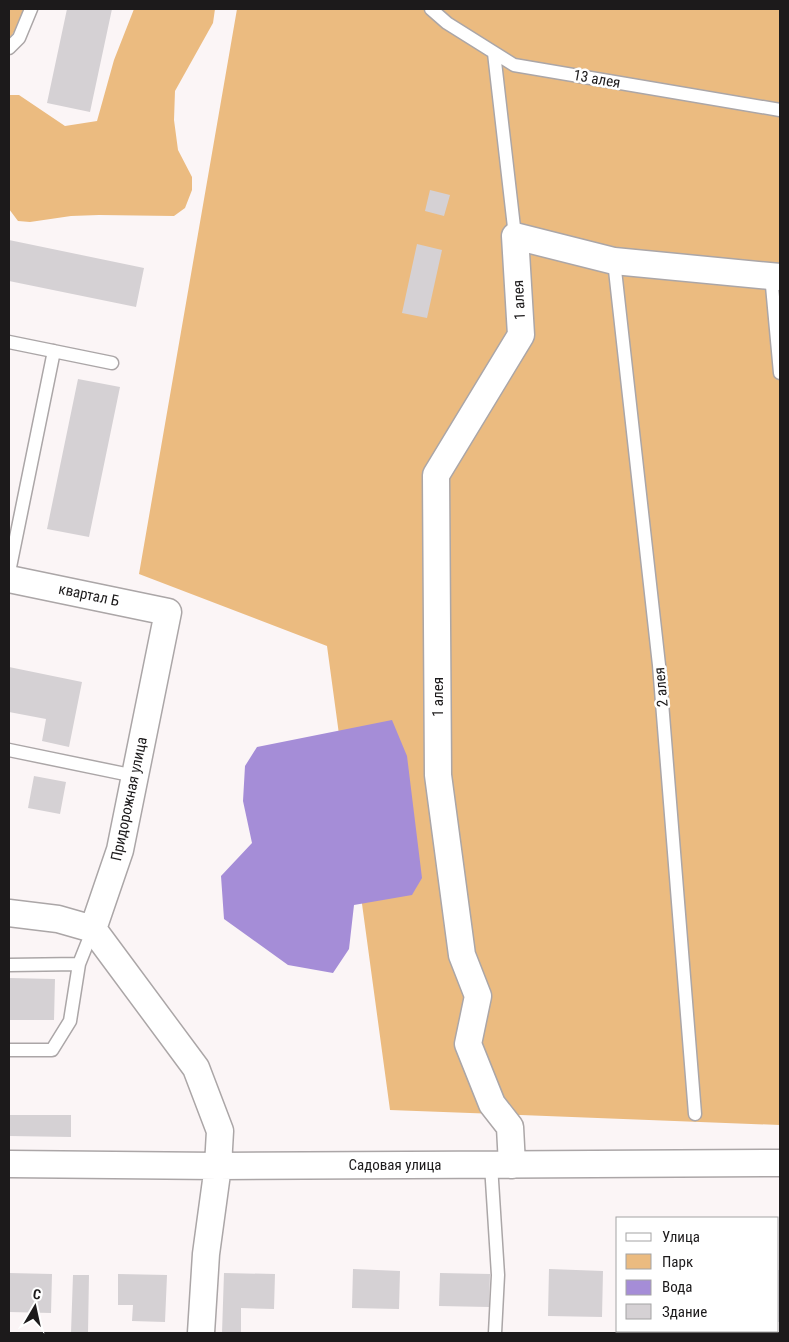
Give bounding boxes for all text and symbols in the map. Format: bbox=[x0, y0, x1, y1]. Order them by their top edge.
street label: 13 алея bbox=[572, 66, 622, 92]
street label: 1 алея bbox=[509, 280, 529, 320]
street label: квартал Б bbox=[57, 580, 121, 610]
street label: 2 алея bbox=[650, 666, 672, 708]
street label: 1 алея bbox=[429, 677, 447, 717]
street label: Придорожная улица bbox=[107, 735, 151, 863]
street label: Садовая улица bbox=[349, 1156, 441, 1174]
legend bbox=[616, 1217, 779, 1332]
text: Улица bbox=[662, 1228, 700, 1246]
text: Парк bbox=[662, 1253, 693, 1271]
text: Вода bbox=[662, 1278, 692, 1296]
north arrow bbox=[10, 1282, 60, 1332]
text: С bbox=[32, 1286, 42, 1303]
text: Здание bbox=[662, 1303, 707, 1321]

